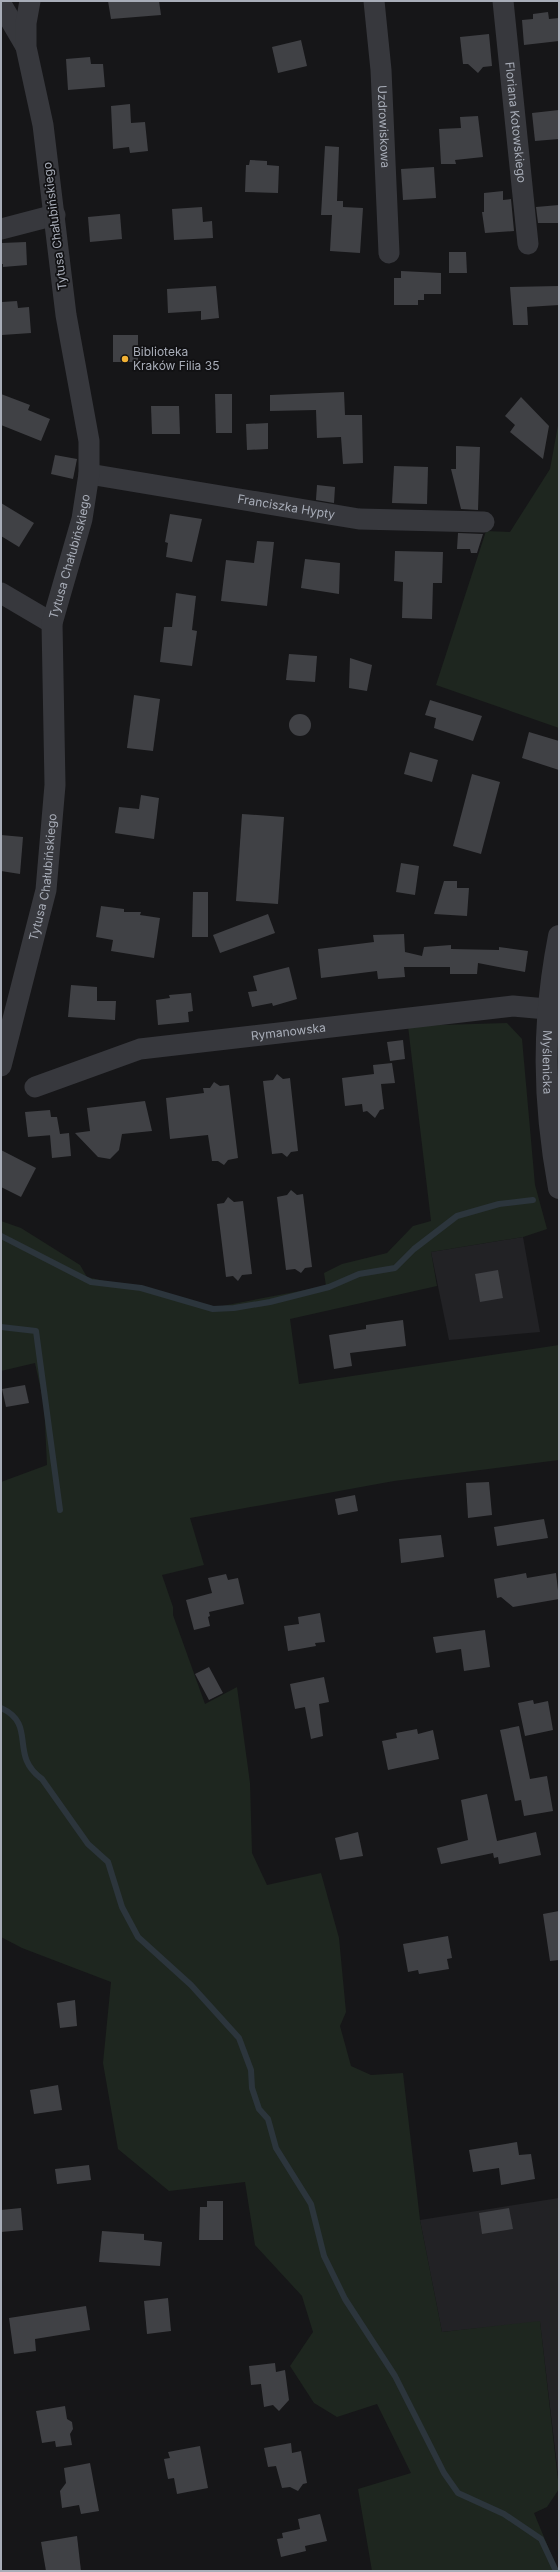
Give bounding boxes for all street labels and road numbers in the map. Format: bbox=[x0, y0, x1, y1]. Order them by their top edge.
street label: Floriana Kotowskiego bbox=[502, 61, 530, 184]
street label: Uzdrowiskowa bbox=[375, 85, 393, 168]
street label: Tytusa Chałubińskiego bbox=[39, 161, 70, 291]
street label: Franciszka Hypty bbox=[237, 491, 336, 522]
street label: Tytusa Chałubińskiego bbox=[46, 493, 93, 621]
street label: Tytusa Chałubińskiego bbox=[25, 813, 60, 942]
street label: Rymanowska bbox=[250, 1020, 327, 1043]
street label: Myślenicka bbox=[540, 1030, 556, 1095]

